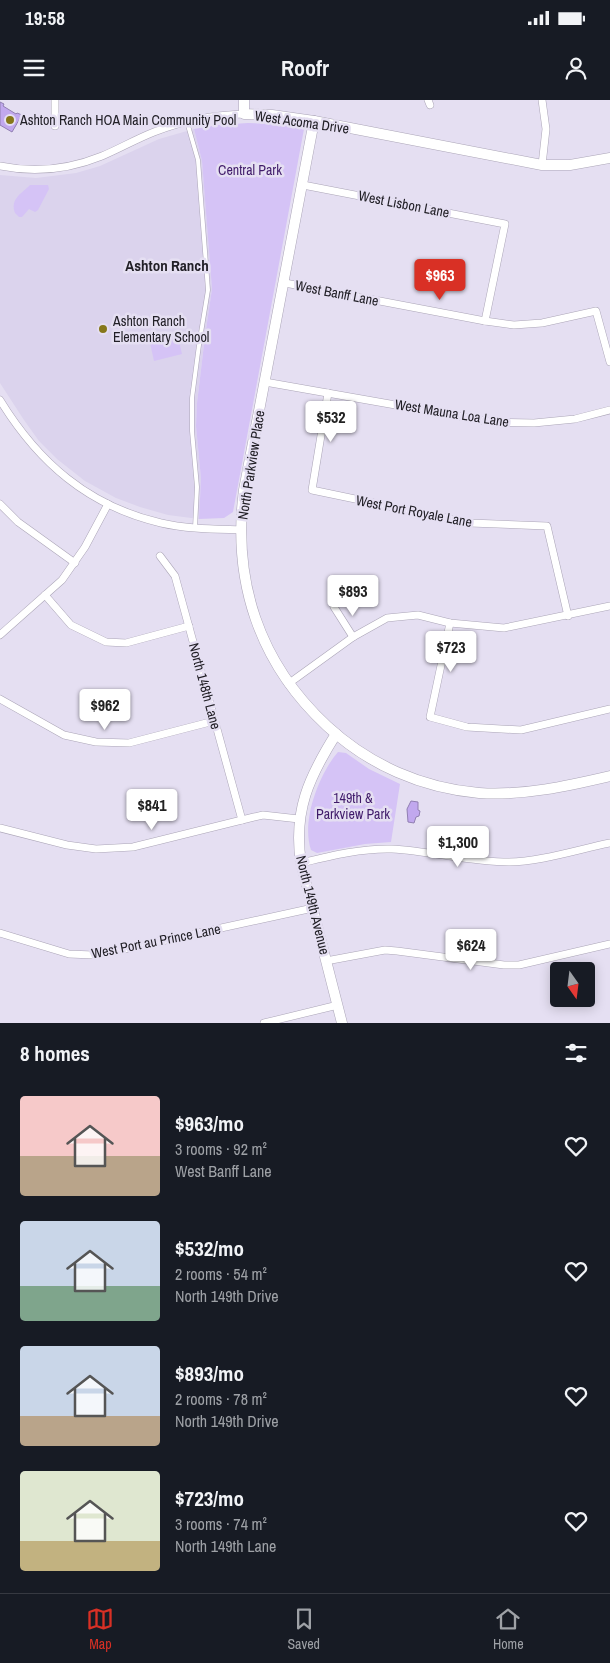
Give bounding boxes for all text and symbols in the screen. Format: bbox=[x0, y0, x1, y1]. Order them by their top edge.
text: 19:58 bbox=[25, 5, 65, 31]
text: Roofr bbox=[281, 53, 329, 83]
icon: menu bbox=[20, 54, 48, 82]
icon: person bbox=[562, 54, 590, 82]
street label: West Acoma Drive bbox=[254, 106, 350, 138]
place label: Ashton Ranch HOA Main Community Pool bbox=[19, 111, 236, 129]
marker: Ashton Ranch HOA Main Community Pool bbox=[4, 114, 16, 126]
park label: Central Park bbox=[218, 161, 282, 179]
street label: West Lisbon Lane bbox=[357, 186, 451, 222]
district label: Ashton Ranch bbox=[125, 255, 209, 276]
pin: $963 bbox=[410, 258, 470, 301]
text: $963 bbox=[425, 264, 455, 286]
street label: West Banff Lane bbox=[294, 276, 380, 310]
place label: Ashton Ranch Elementary School bbox=[112, 312, 209, 346]
marker: Ashton Ranch Elementary School bbox=[97, 323, 109, 335]
street label: West Mauna Loa Lane bbox=[394, 395, 510, 431]
pin: $532 bbox=[301, 400, 361, 443]
text: $532 bbox=[316, 406, 346, 428]
street label: North Parkview Place bbox=[233, 409, 269, 521]
street label: West Port Royale Lane bbox=[354, 491, 474, 531]
pin: $893 bbox=[323, 574, 383, 617]
text: $893 bbox=[338, 580, 368, 602]
pin: $723 bbox=[421, 630, 481, 673]
text: $723 bbox=[436, 636, 466, 658]
street label: North 148th Lane bbox=[185, 641, 225, 731]
pin: $962 bbox=[75, 688, 135, 731]
text: $962 bbox=[90, 694, 120, 716]
pin: $841 bbox=[122, 788, 182, 831]
park label: 149th & Parkview Park bbox=[316, 789, 390, 823]
text: $841 bbox=[137, 794, 167, 816]
pin: $1,300 bbox=[417, 826, 499, 868]
text: $1,300 bbox=[438, 831, 478, 853]
street label: North 149th Avenue bbox=[292, 854, 334, 956]
street label: West Port au Prince Lane bbox=[90, 920, 222, 962]
pin: $624 bbox=[441, 928, 501, 971]
text: $624 bbox=[456, 934, 486, 956]
north arrow bbox=[550, 962, 595, 1008]
map controls bbox=[550, 962, 595, 1007]
text: 8 homes bbox=[20, 1039, 90, 1068]
icon: filters bbox=[562, 1039, 590, 1067]
text: $963/mo bbox=[175, 1109, 244, 1138]
icon: home bbox=[60, 1116, 120, 1176]
icon: heart bbox=[562, 1132, 590, 1160]
text: 3 rooms · 92 m² bbox=[175, 1138, 267, 1160]
text: West Banff Lane bbox=[175, 1160, 272, 1182]
text: $532/mo bbox=[175, 1234, 244, 1263]
icon: home bbox=[60, 1241, 120, 1301]
icon: heart bbox=[562, 1257, 590, 1285]
text: 2 rooms · 54 m² bbox=[175, 1263, 267, 1285]
text: North 149th Drive bbox=[175, 1285, 279, 1307]
text: $893/mo bbox=[175, 1359, 244, 1388]
icon: home bbox=[60, 1366, 120, 1426]
icon: heart bbox=[562, 1382, 590, 1410]
text: 2 rooms · 78 m² bbox=[175, 1388, 267, 1410]
text: North 149th Drive bbox=[175, 1410, 279, 1432]
text: $723/mo bbox=[175, 1484, 244, 1513]
icon: home bbox=[60, 1491, 120, 1551]
icon: heart bbox=[562, 1507, 590, 1535]
text: 3 rooms · 74 m² bbox=[175, 1513, 267, 1535]
text: North 149th Lane bbox=[175, 1535, 276, 1557]
tab: Map bbox=[86, 1605, 114, 1653]
tab: Saved bbox=[287, 1605, 320, 1653]
tab: Home bbox=[493, 1605, 524, 1653]

